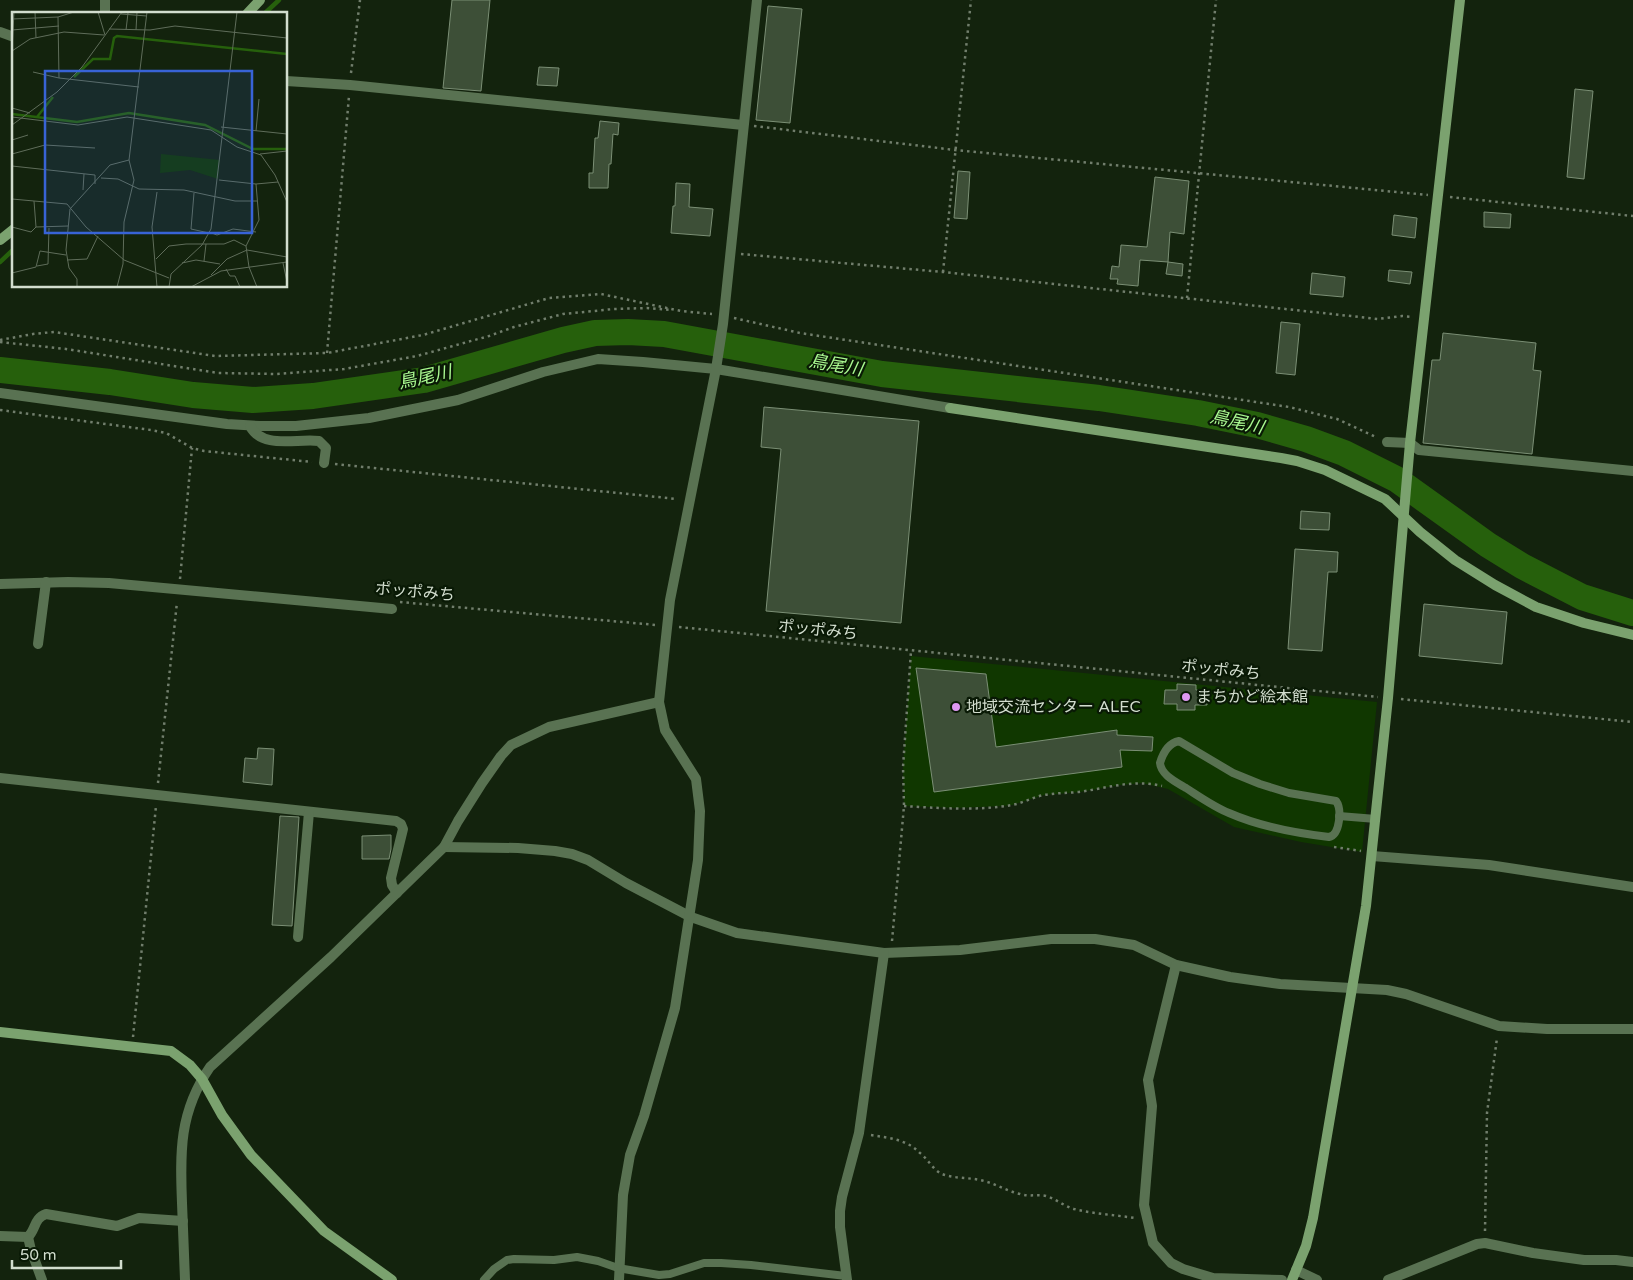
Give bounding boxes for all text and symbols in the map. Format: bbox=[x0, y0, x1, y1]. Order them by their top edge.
inset map bbox=[12, 12, 288, 288]
water label: 鳥尾川 bbox=[808, 349, 866, 381]
water label: 鳥尾川 bbox=[396, 360, 456, 393]
water label: 鳥尾川 bbox=[1208, 405, 1268, 439]
street label: ポッポみち bbox=[374, 579, 456, 605]
street label: ポッポみち bbox=[777, 616, 859, 644]
street label: ポッポみち bbox=[1180, 656, 1262, 684]
place label: まちかど絵本館 bbox=[1196, 687, 1308, 707]
marker: まちかど絵本館 bbox=[1180, 691, 1192, 703]
place label: 地域交流センター ALEC bbox=[966, 697, 1141, 717]
marker: 地域交流センター ALEC bbox=[950, 701, 962, 713]
scale bar bbox=[12, 1238, 121, 1270]
text: 50 m bbox=[20, 1246, 57, 1264]

